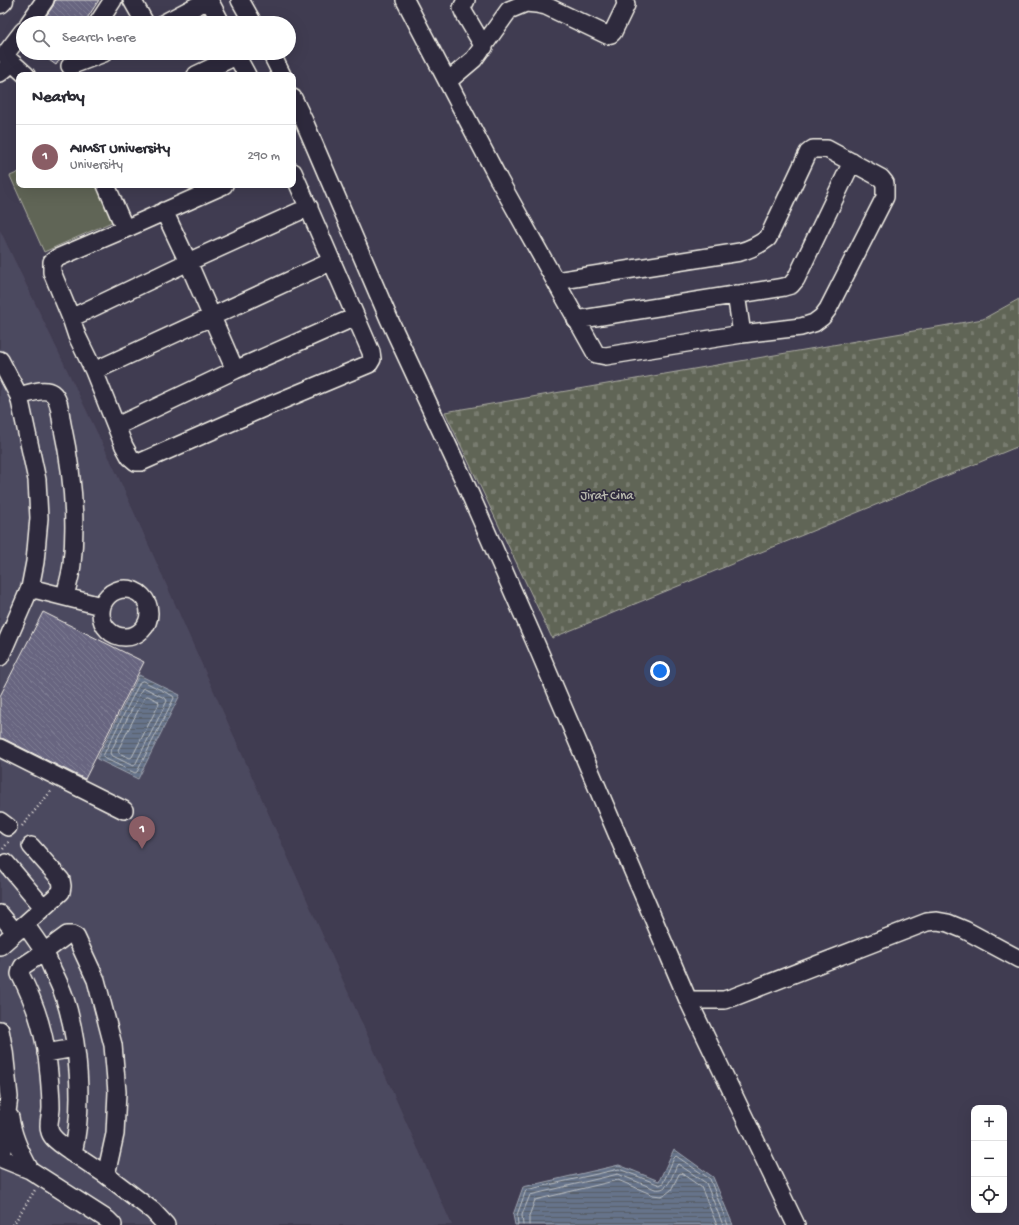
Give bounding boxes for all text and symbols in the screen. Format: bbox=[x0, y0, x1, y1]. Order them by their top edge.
search box bbox=[16, 16, 296, 60]
icon: search bbox=[30, 27, 52, 49]
text: Search here bbox=[62, 29, 136, 47]
text: Nearby bbox=[32, 88, 85, 108]
text: AIMST University bbox=[70, 140, 170, 158]
text: 1 bbox=[42, 149, 48, 164]
text: 290 m bbox=[247, 149, 280, 164]
text: University bbox=[70, 158, 123, 173]
park label: Jirat Cina bbox=[580, 489, 634, 504]
your location bbox=[650, 661, 670, 681]
pin: 1 bbox=[129, 816, 155, 849]
map controls bbox=[971, 1105, 1007, 1213]
button: + bbox=[971, 1105, 1007, 1141]
button: − bbox=[971, 1141, 1007, 1177]
button: locate bbox=[971, 1177, 1007, 1213]

